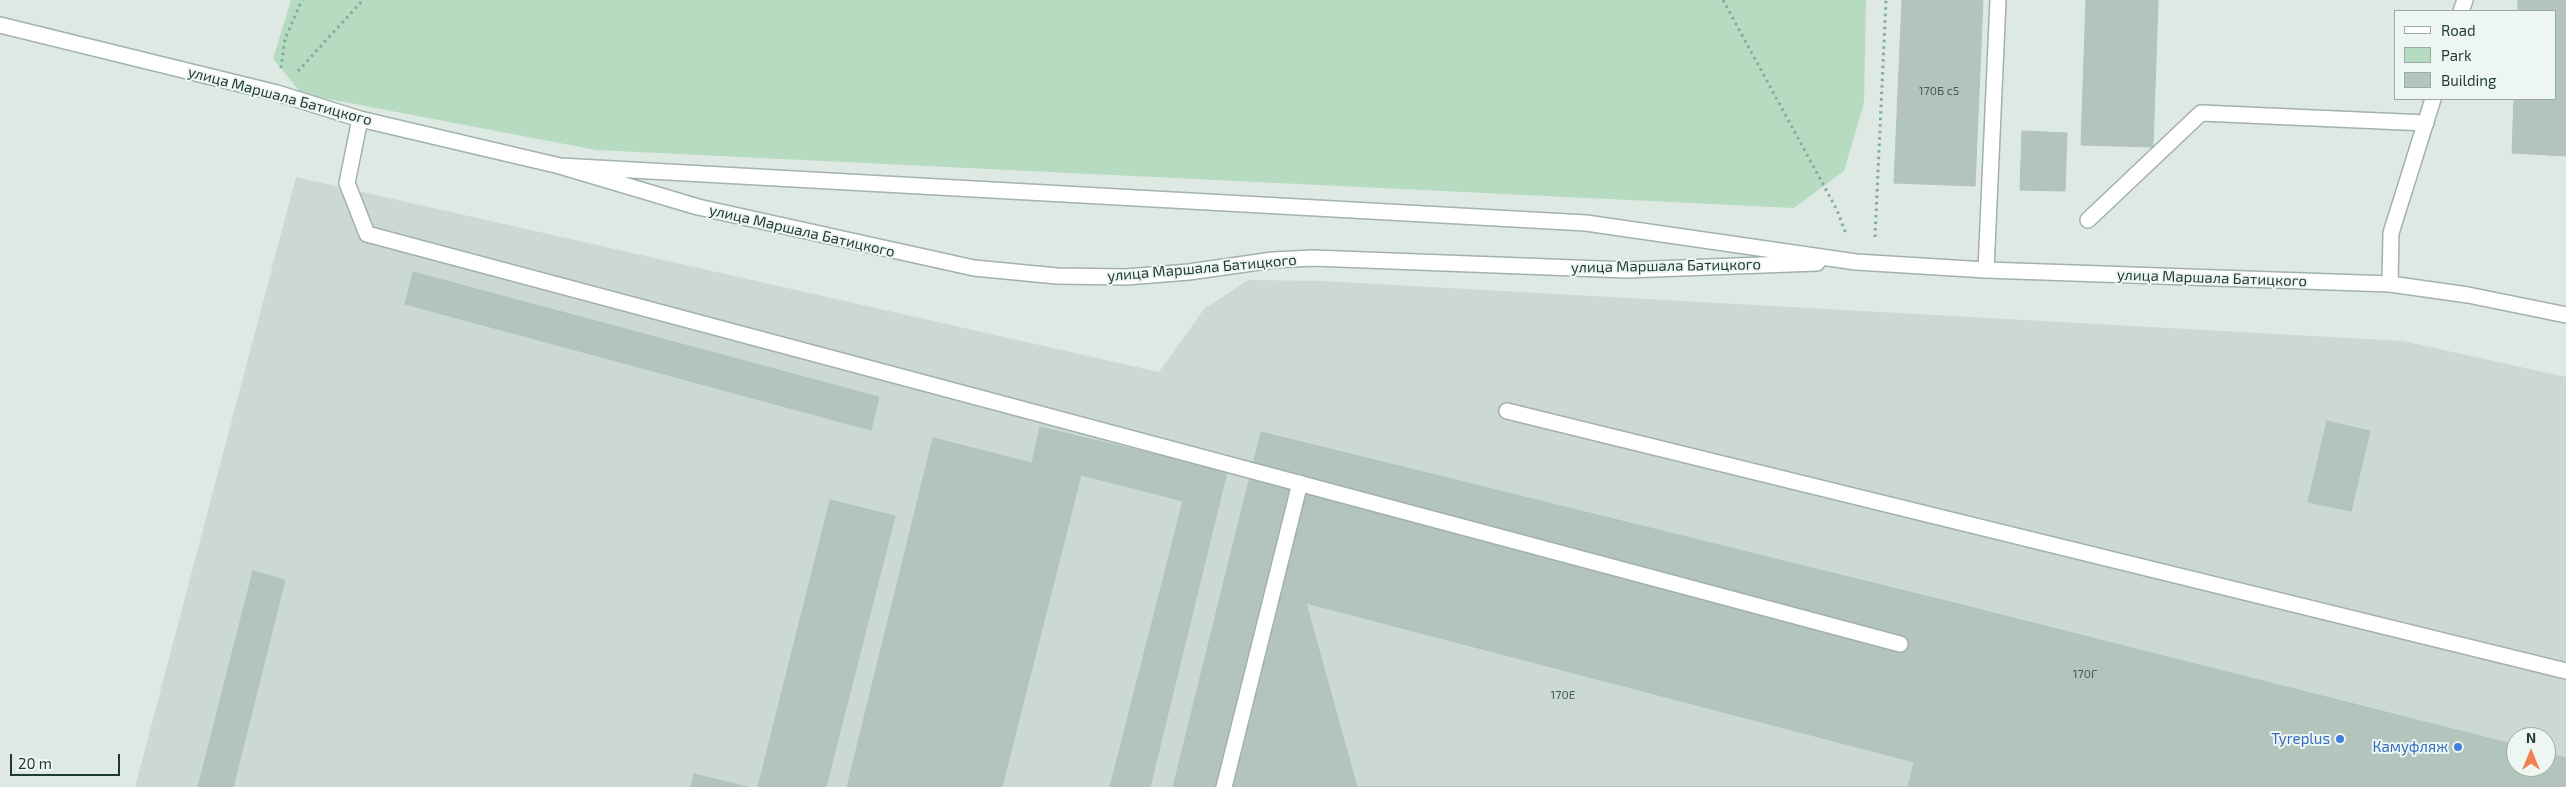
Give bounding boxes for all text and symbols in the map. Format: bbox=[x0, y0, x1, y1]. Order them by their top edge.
legend bbox=[2394, 10, 2556, 100]
text: Road bbox=[2441, 21, 2476, 39]
text: Park bbox=[2441, 46, 2472, 64]
street label: улица Маршала Батицкого bbox=[186, 63, 374, 129]
text: Building bbox=[2441, 71, 2496, 89]
house number: 170Б с5 bbox=[1919, 84, 1959, 98]
street label: улица Маршала Батицкого bbox=[707, 201, 897, 261]
street label: улица Маршала Батицкого bbox=[1107, 251, 1297, 285]
street label: улица Маршала Батицкого bbox=[1571, 255, 1761, 277]
street label: улица Маршала Батицкого bbox=[2117, 266, 2307, 290]
house number: 170Г bbox=[2073, 667, 2097, 681]
house number: 170Е bbox=[1551, 688, 1575, 702]
north arrow bbox=[2506, 727, 2556, 777]
text: N bbox=[2526, 729, 2536, 746]
place label: Tyreplus bbox=[2271, 730, 2330, 748]
marker: Tyreplus bbox=[2334, 733, 2346, 745]
place label: Камуфляж bbox=[2372, 738, 2448, 756]
marker: Камуфляж bbox=[2452, 741, 2464, 753]
scale bar bbox=[12, 744, 122, 776]
text: 20 m bbox=[18, 754, 52, 772]

